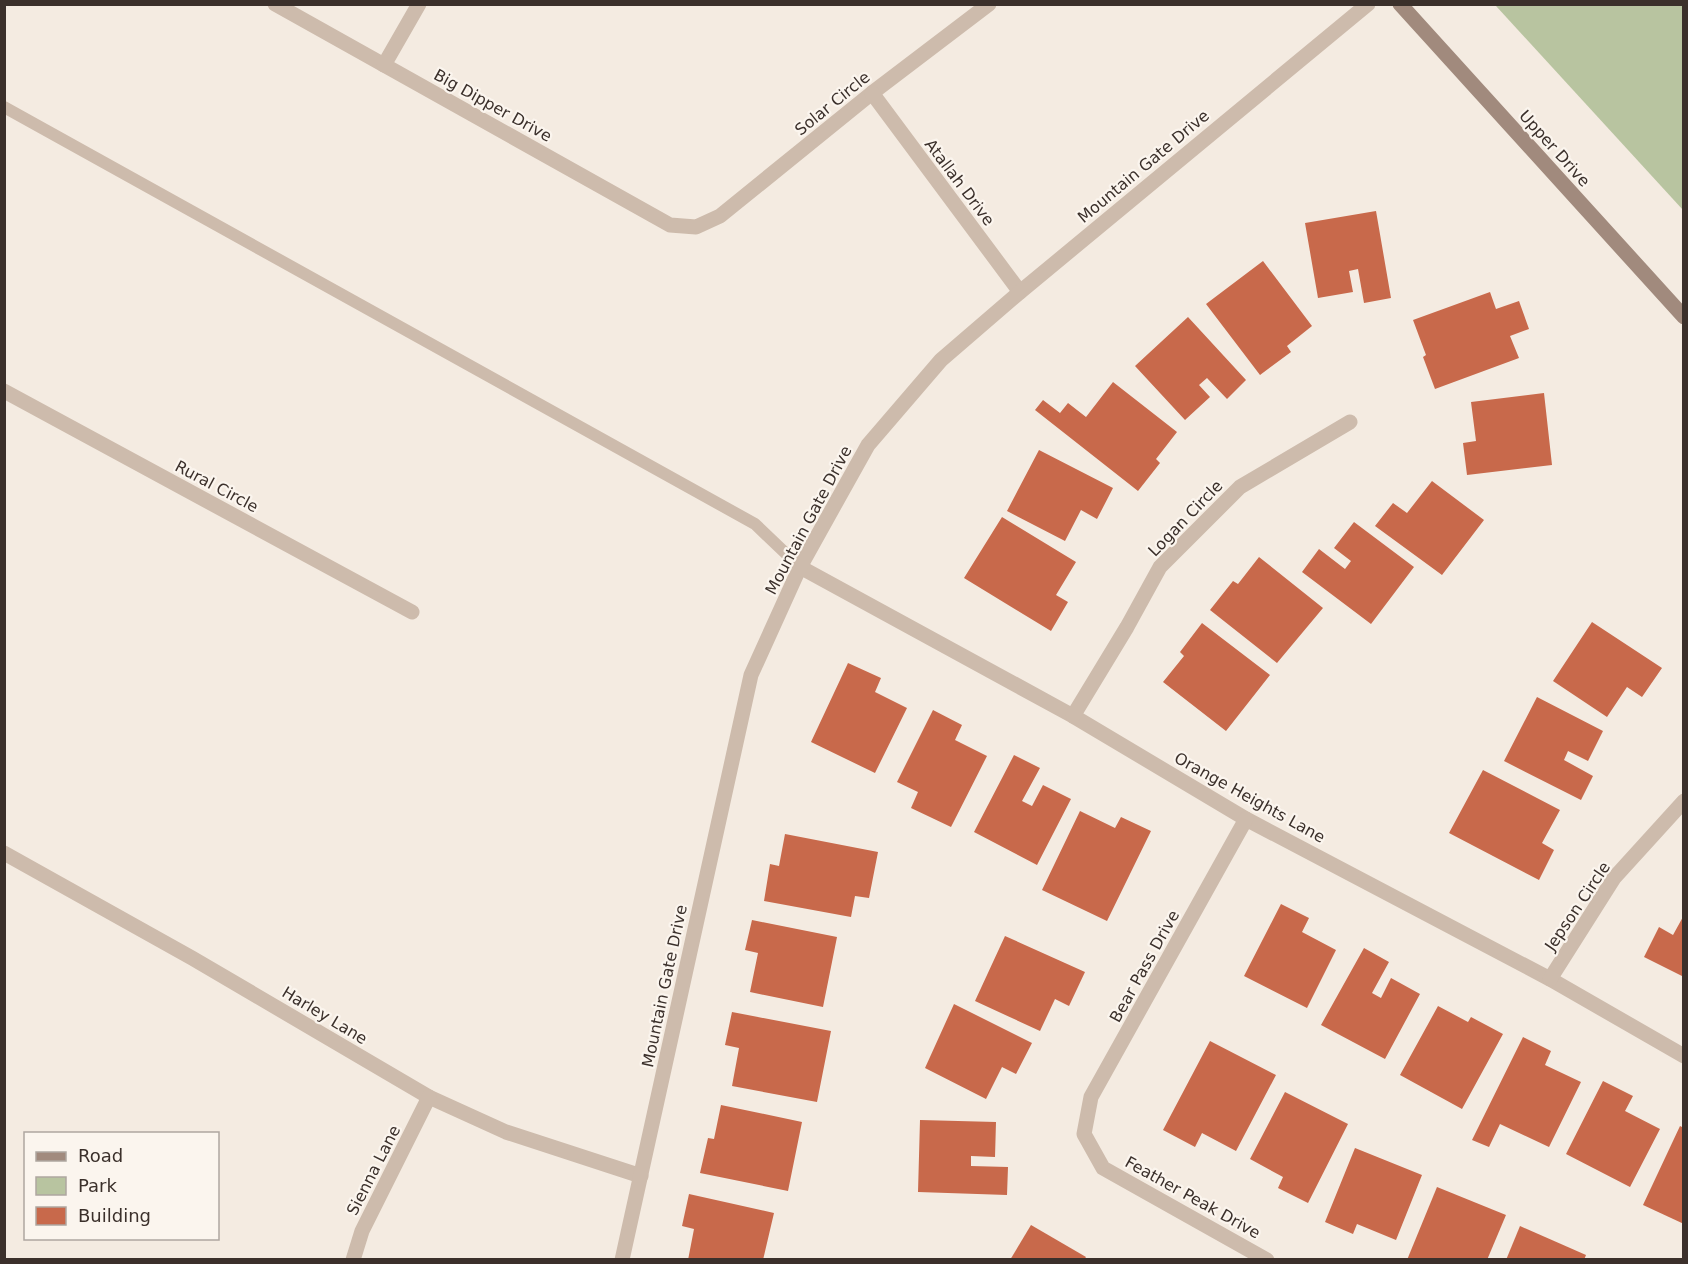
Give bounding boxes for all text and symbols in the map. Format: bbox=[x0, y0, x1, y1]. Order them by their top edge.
street label: Big Dipper Drive bbox=[430, 65, 555, 146]
street label: Solar Circle bbox=[791, 67, 874, 139]
street label: Mountain Gate Drive bbox=[1074, 106, 1213, 227]
street label: Upper Drive bbox=[1515, 106, 1594, 190]
street label: Atallah Drive bbox=[921, 135, 998, 229]
street label: Mountain Gate Drive bbox=[761, 443, 856, 598]
street label: Rural Circle bbox=[172, 457, 262, 516]
street label: Logan Circle bbox=[1144, 476, 1226, 560]
street label: Orange Heights Lane bbox=[1171, 748, 1328, 847]
street label: Jepson Circle bbox=[1540, 858, 1614, 955]
street label: Mountain Gate Drive bbox=[638, 903, 691, 1069]
street label: Bear Pass Drive bbox=[1106, 907, 1183, 1026]
street label: Harley Lane bbox=[279, 983, 371, 1048]
street label: Sienna Lane bbox=[343, 1122, 404, 1218]
legend bbox=[24, 1132, 219, 1240]
text: Road bbox=[78, 1145, 123, 1166]
street label: Feather Peak Drive bbox=[1122, 1152, 1264, 1243]
text: Park bbox=[78, 1175, 117, 1196]
text: Building bbox=[78, 1205, 151, 1226]

